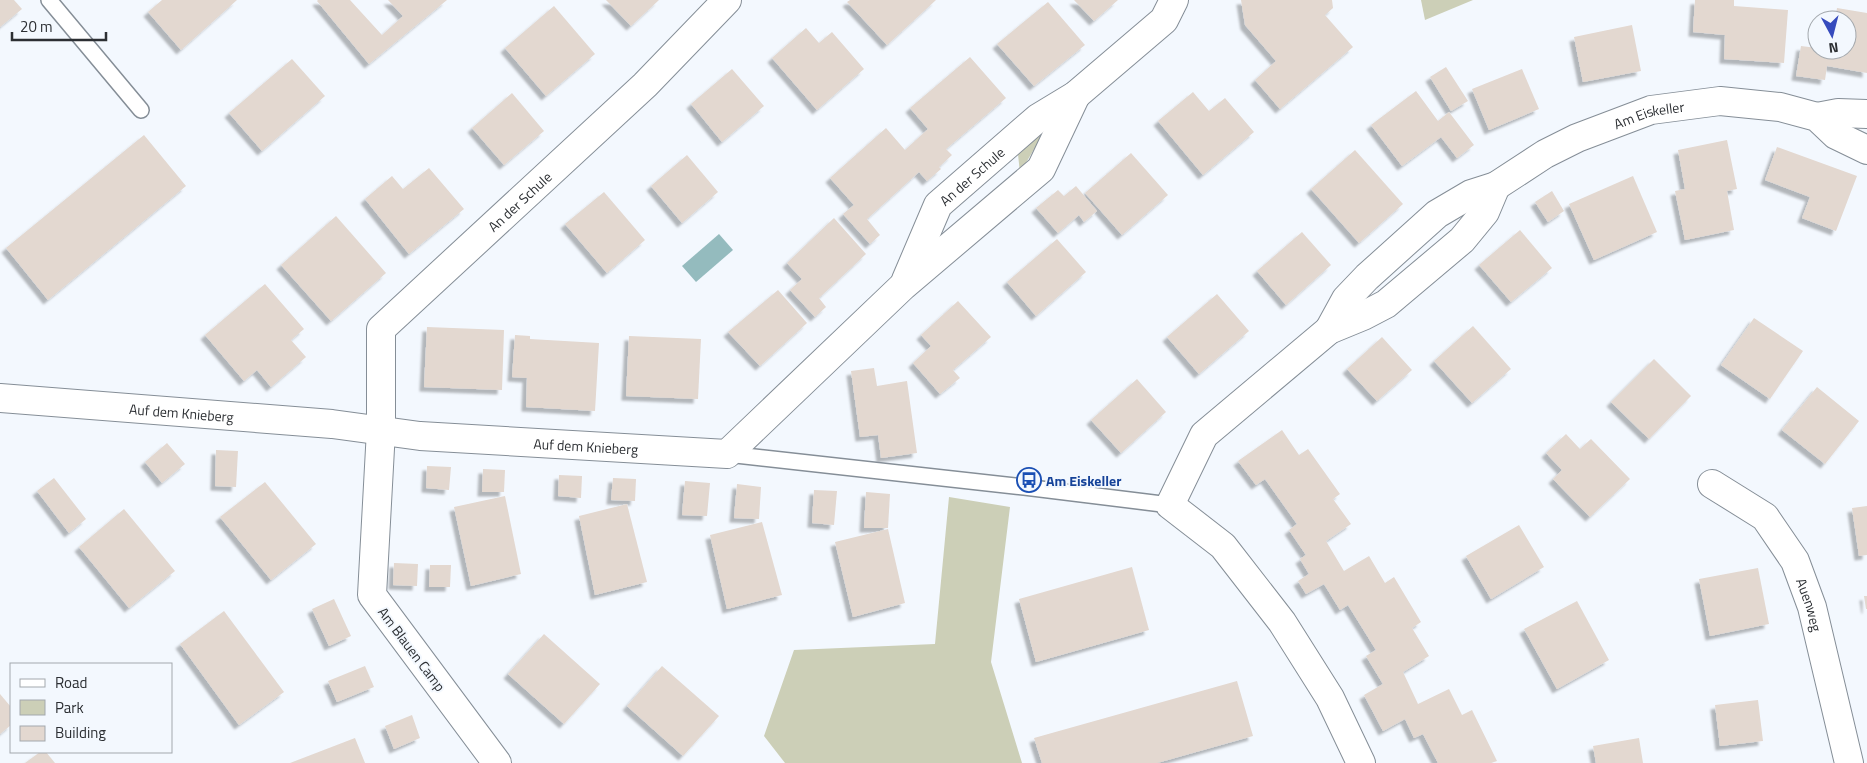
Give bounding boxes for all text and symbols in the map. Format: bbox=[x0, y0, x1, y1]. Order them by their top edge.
scale bar bbox=[12, 10, 106, 42]
north arrow bbox=[1807, 10, 1857, 60]
text: 20 m bbox=[20, 15, 53, 38]
text: N bbox=[1828, 37, 1840, 59]
street label: Am Eiskeller bbox=[1611, 95, 1685, 134]
street label: An der Schule bbox=[934, 142, 1009, 210]
street label: An der Schule bbox=[483, 166, 556, 236]
street label: Auf dem Knieberg bbox=[128, 398, 235, 427]
street label: Auf dem Knieberg bbox=[533, 432, 639, 459]
bus stop icon: Am Eiskeller bbox=[1016, 467, 1042, 493]
place label: Am Eiskeller bbox=[1046, 470, 1121, 491]
street label: Auenweg bbox=[1792, 575, 1828, 634]
street label: Am Blauen Camp bbox=[373, 602, 451, 696]
legend bbox=[10, 663, 172, 753]
text: Road bbox=[55, 671, 87, 694]
text: Park bbox=[55, 696, 84, 719]
text: Building bbox=[55, 721, 106, 744]

